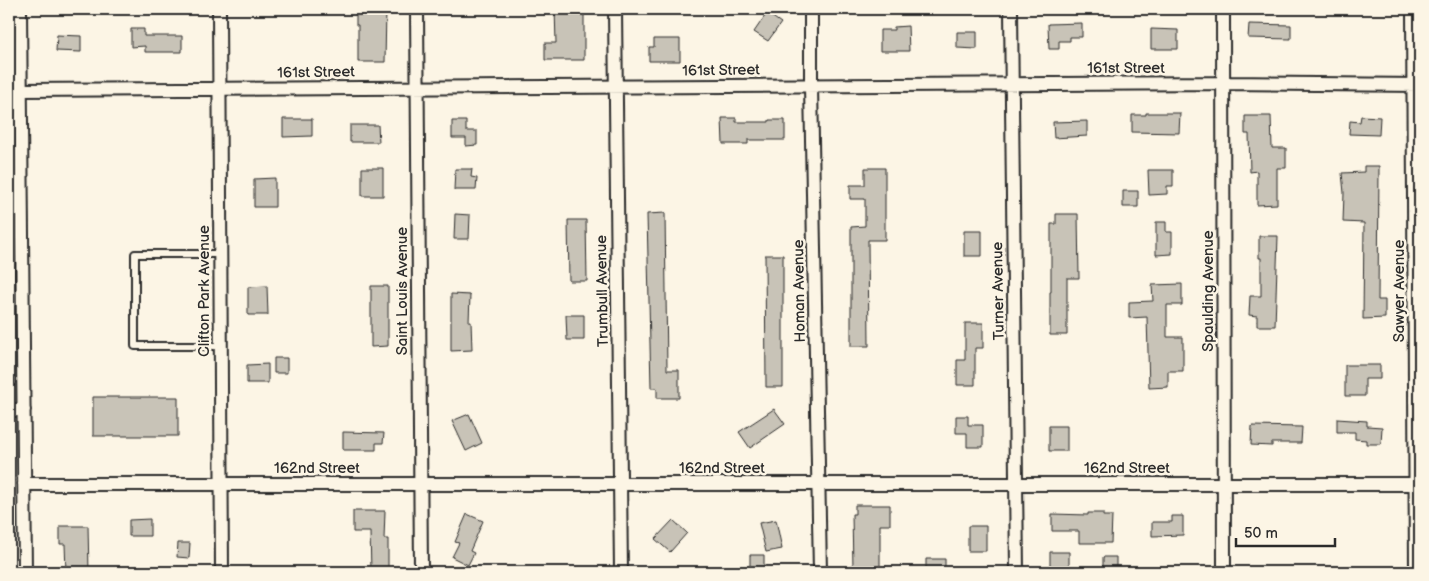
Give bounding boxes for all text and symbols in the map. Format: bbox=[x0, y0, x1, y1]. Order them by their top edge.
street label: 161st Street bbox=[1087, 59, 1165, 78]
street label: 161st Street bbox=[682, 60, 760, 81]
street label: 161st Street bbox=[277, 62, 355, 83]
street label: Clifton Park Avenue bbox=[195, 225, 214, 357]
street label: Saint Louis Avenue bbox=[393, 227, 412, 355]
street label: Spaulding Avenue bbox=[1199, 230, 1218, 352]
street label: Trumbull Avenue bbox=[592, 235, 613, 347]
street label: Homan Avenue bbox=[789, 239, 810, 343]
street label: Sawyer Avenue bbox=[1390, 240, 1409, 342]
street label: Turner Avenue bbox=[988, 241, 1009, 341]
street label: 162nd Street bbox=[274, 459, 360, 478]
street label: 162nd Street bbox=[679, 459, 765, 478]
street label: 162nd Street bbox=[1084, 459, 1170, 478]
scale bar bbox=[1236, 516, 1335, 548]
text: 50 m bbox=[1244, 524, 1278, 543]

